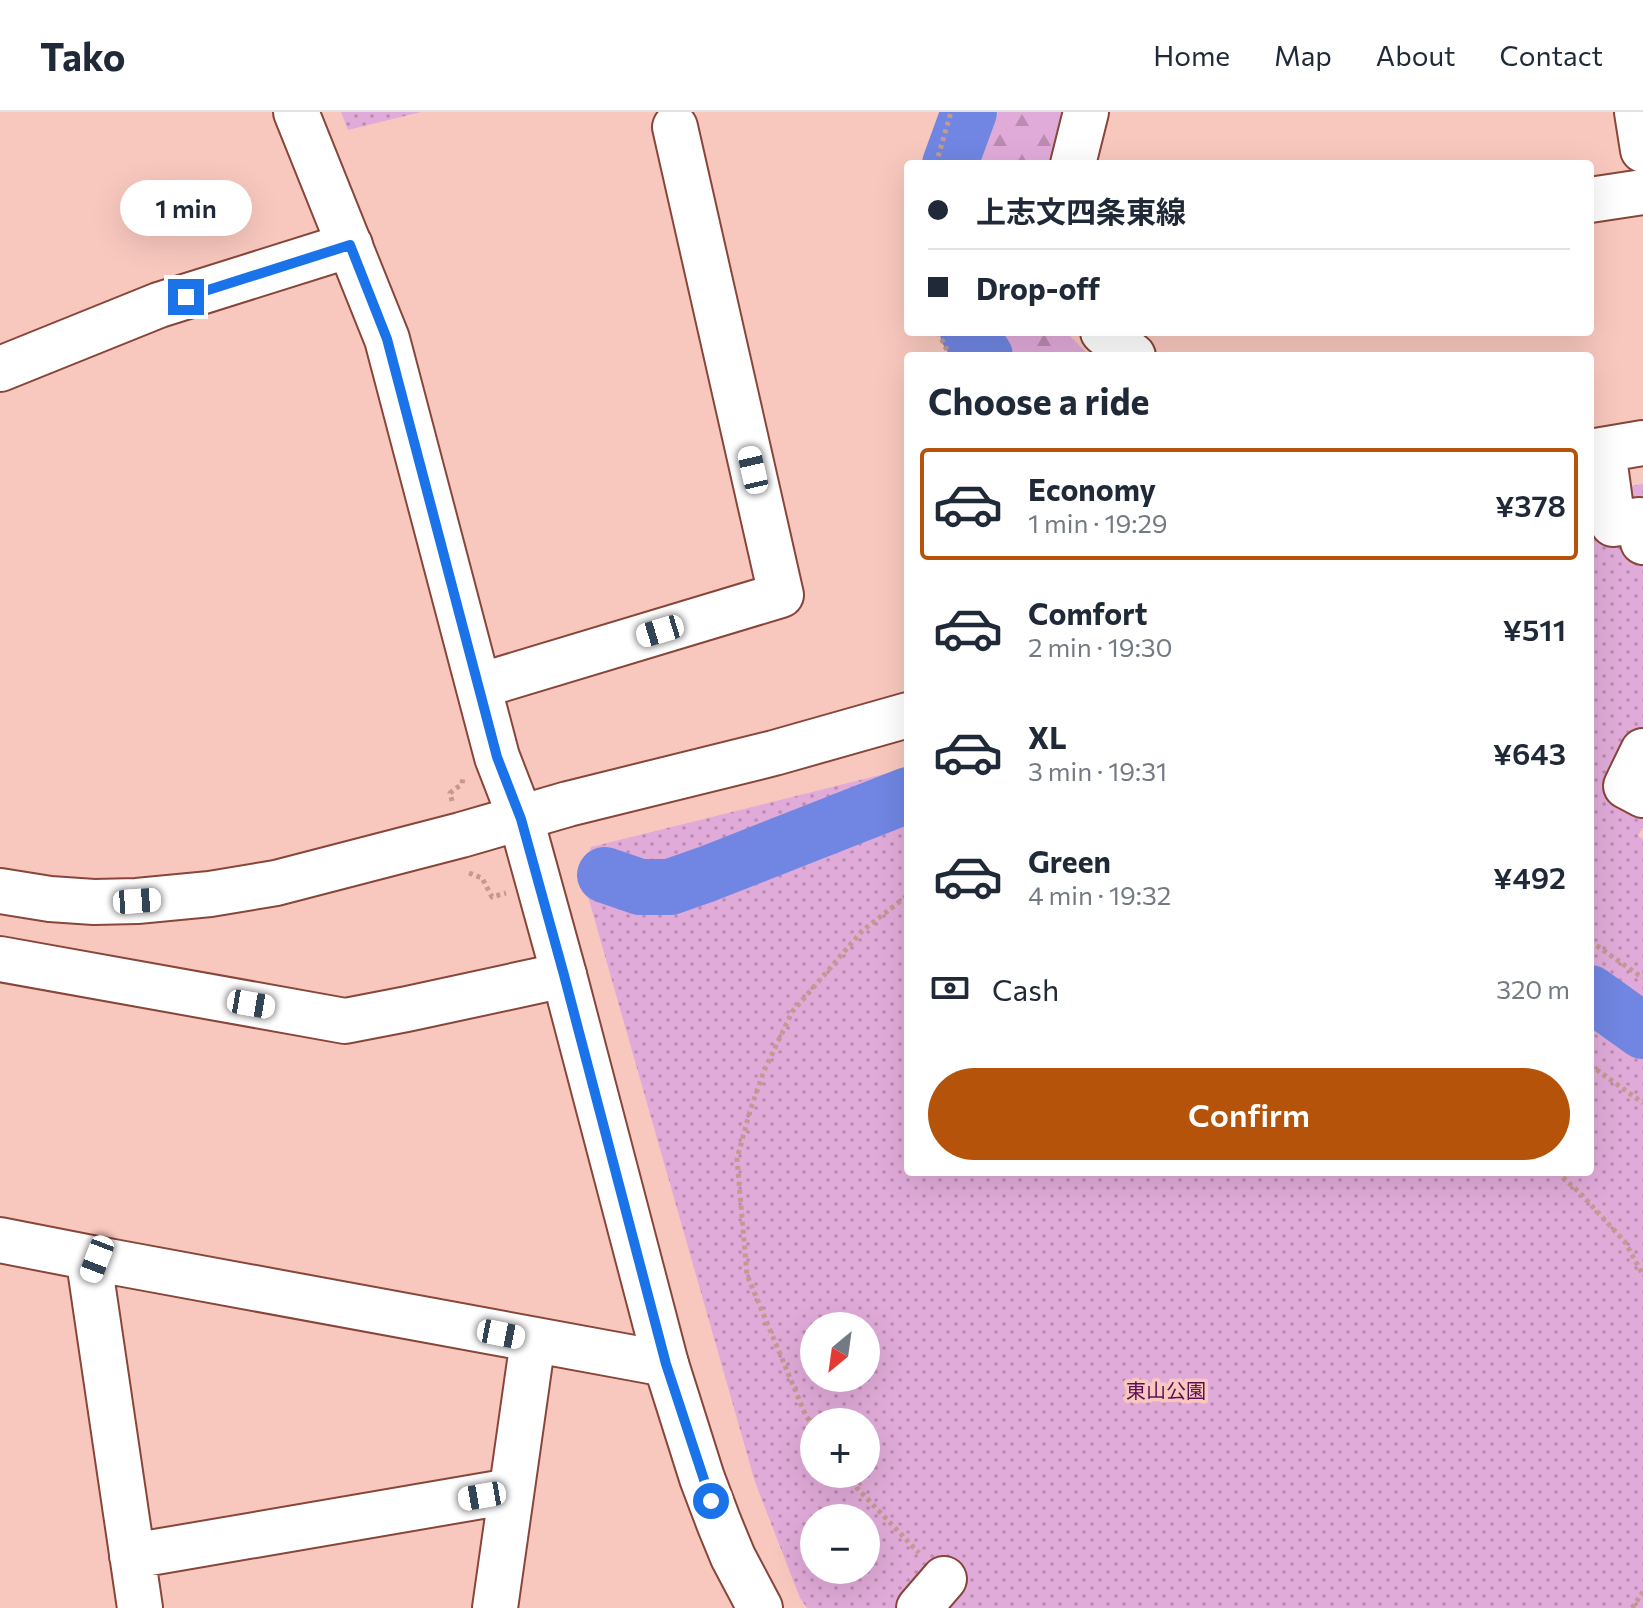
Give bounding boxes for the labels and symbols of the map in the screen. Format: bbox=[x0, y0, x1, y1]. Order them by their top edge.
callout: 1 min bbox=[120, 181, 252, 237]
route end bbox=[168, 279, 204, 315]
car bbox=[736, 444, 770, 496]
car bbox=[634, 613, 686, 649]
car bbox=[112, 887, 162, 915]
car bbox=[225, 988, 277, 1020]
car bbox=[77, 1232, 117, 1286]
north arrow bbox=[800, 1312, 880, 1392]
car bbox=[475, 1318, 527, 1350]
park label: 東山公園 bbox=[1126, 1378, 1206, 1402]
car bbox=[456, 1480, 508, 1512]
route start bbox=[693, 1483, 729, 1519]

